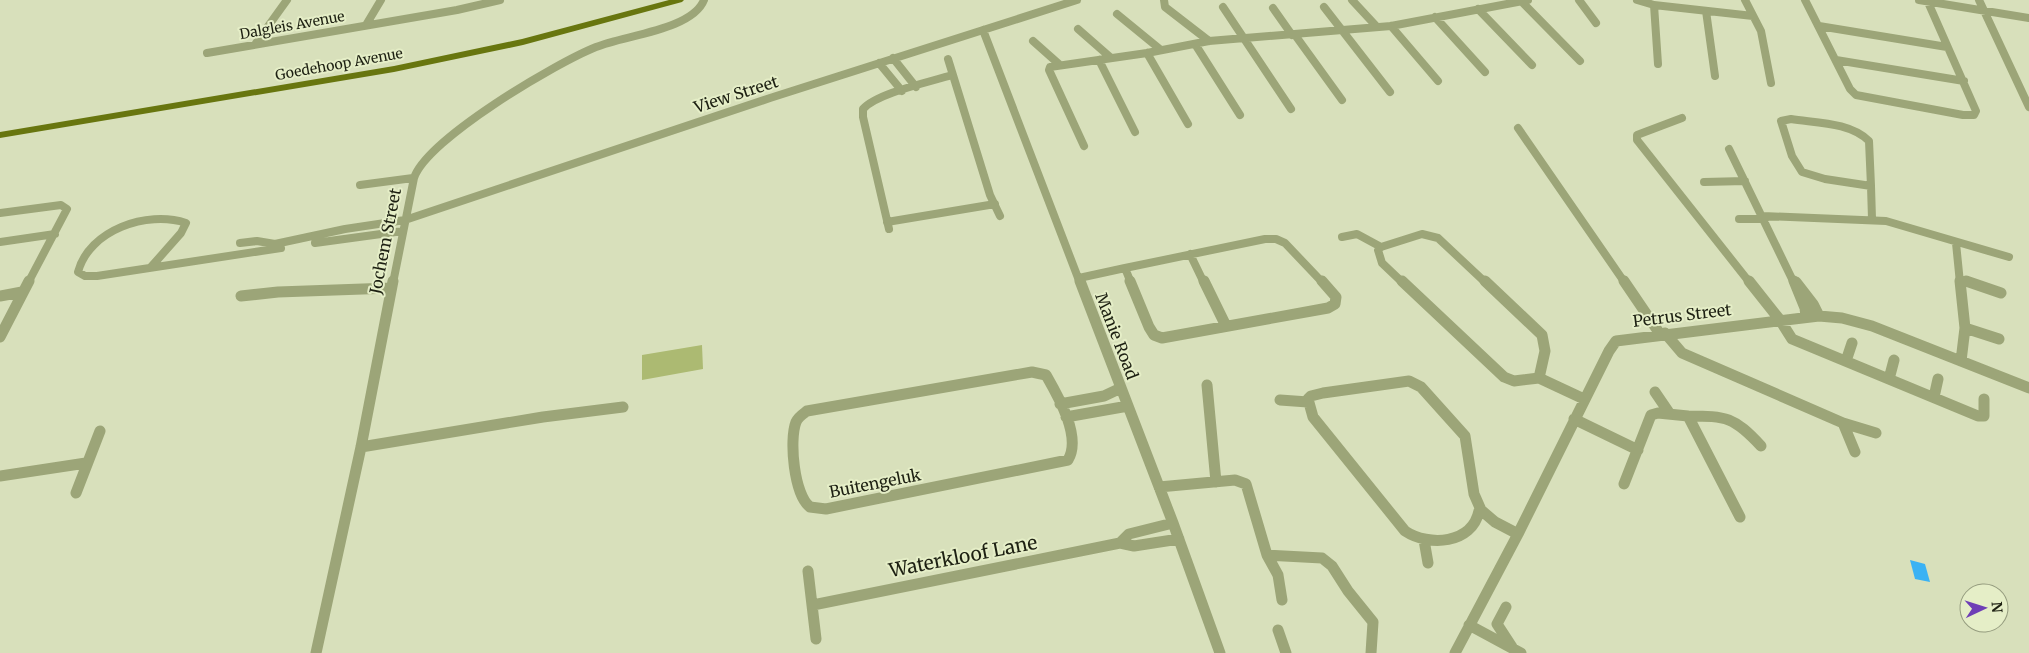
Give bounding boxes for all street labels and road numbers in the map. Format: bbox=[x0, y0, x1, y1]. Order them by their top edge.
street label: Dalgleis Avenue bbox=[238, 7, 346, 43]
street label: Goedehoop Avenue bbox=[274, 44, 404, 84]
street label: View Street bbox=[690, 71, 781, 117]
street label: Jochem Street bbox=[365, 186, 405, 297]
street label: Manie Road bbox=[1091, 290, 1143, 382]
street label: Petrus Street bbox=[1631, 299, 1733, 331]
street label: Buitengeluk bbox=[827, 464, 923, 502]
street label: Waterkloof Lane bbox=[886, 530, 1039, 582]

